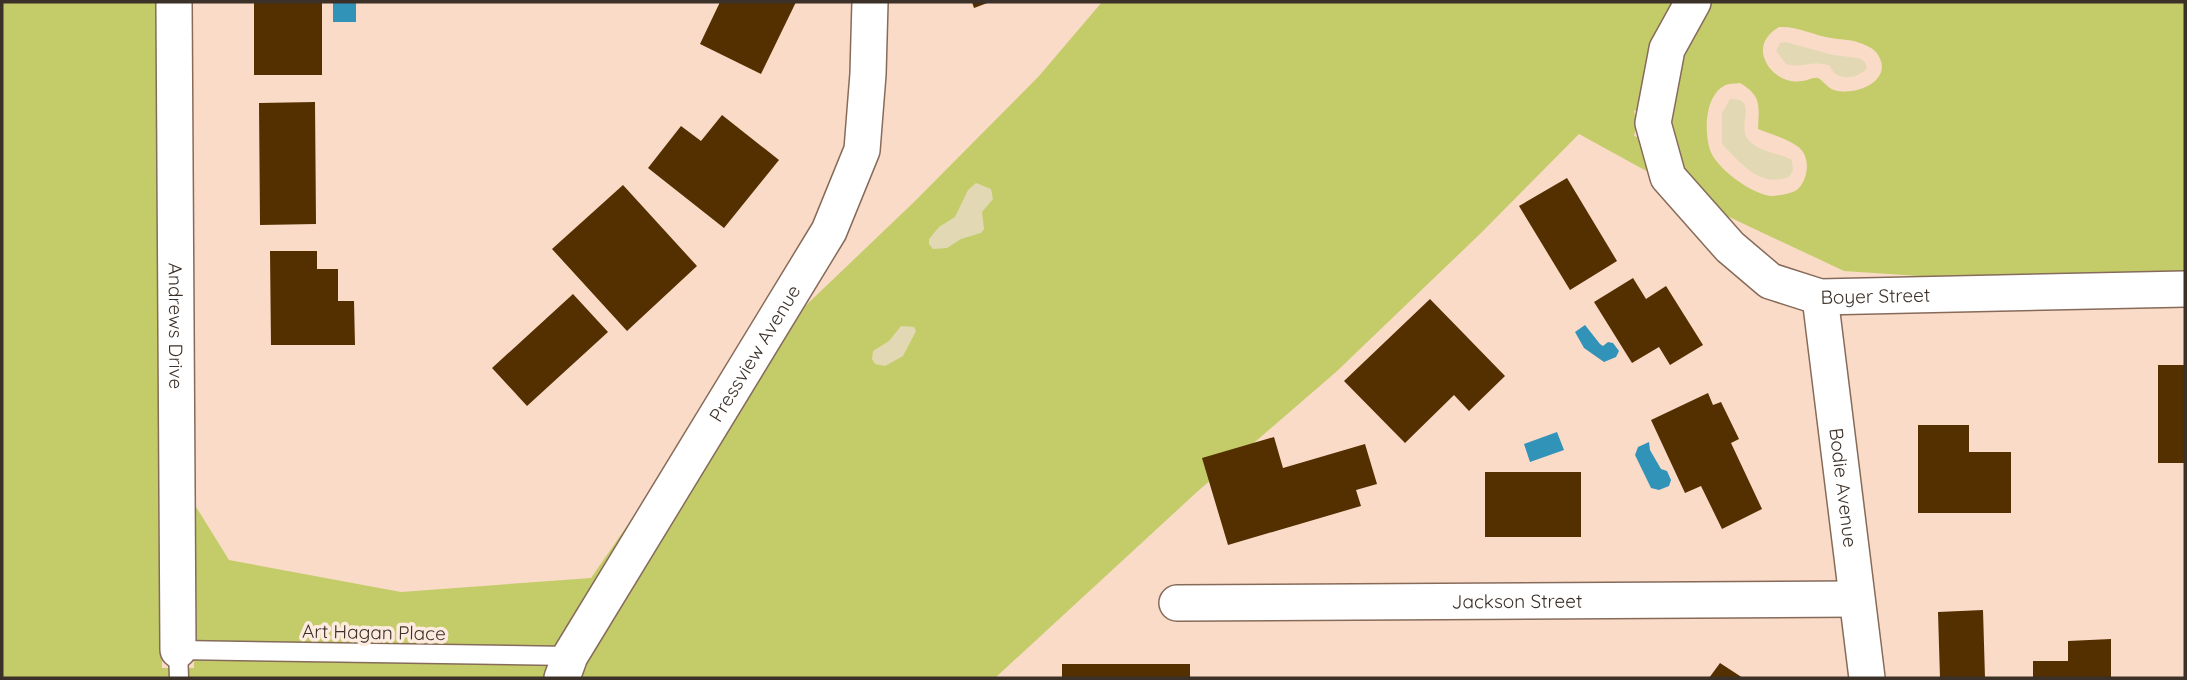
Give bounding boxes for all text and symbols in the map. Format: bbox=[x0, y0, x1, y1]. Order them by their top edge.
street label: Andrews Drive bbox=[164, 263, 188, 389]
street label: Pressview Avenue bbox=[704, 280, 805, 426]
street label: Boyer Street bbox=[1820, 283, 1931, 309]
street label: Bodie Avenue bbox=[1824, 426, 1863, 549]
street label: Jackson Street bbox=[1451, 589, 1583, 613]
street label: Art Hagan Place bbox=[302, 619, 446, 645]

